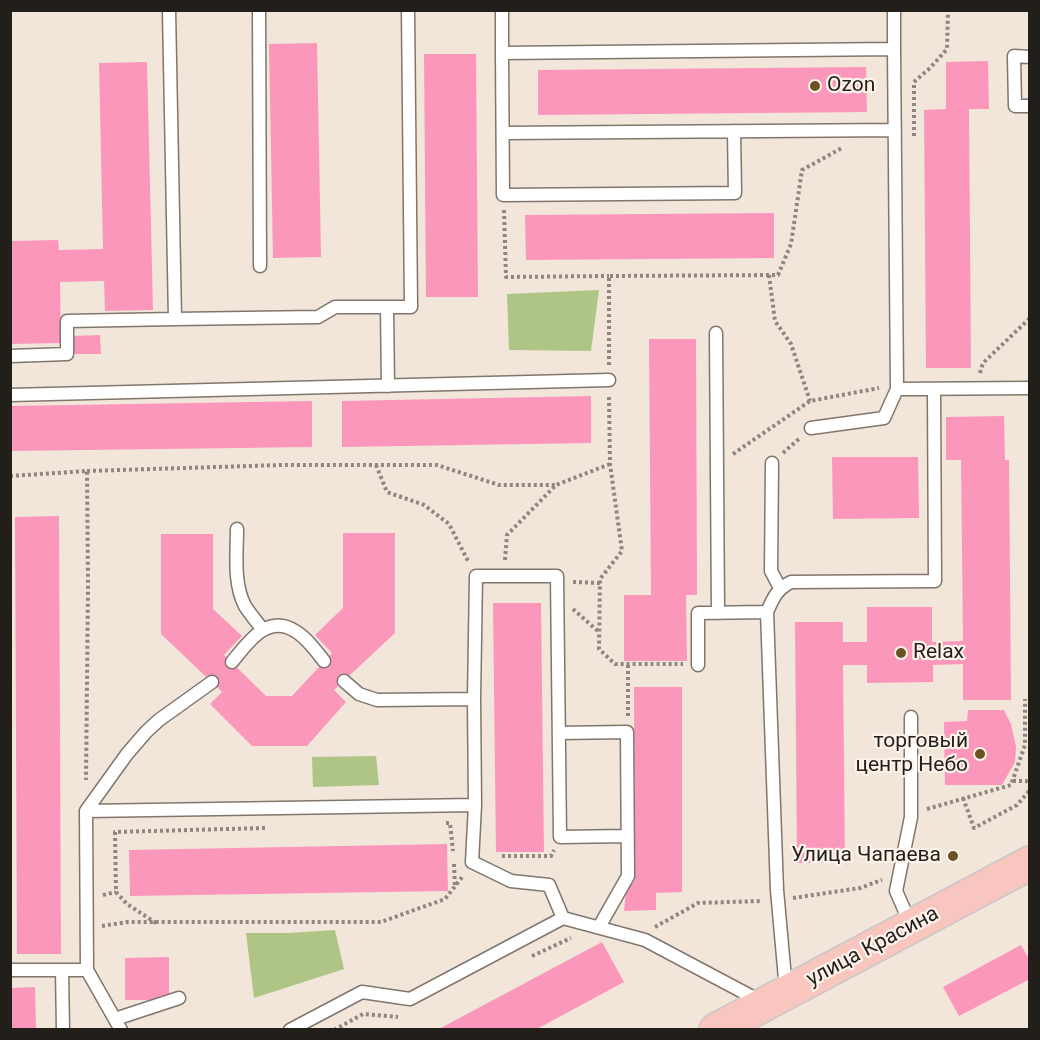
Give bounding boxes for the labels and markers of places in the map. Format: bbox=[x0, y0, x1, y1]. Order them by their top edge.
place label: Ozon bbox=[827, 73, 875, 99]
marker: Ozon bbox=[808, 79, 822, 93]
place label: Relax bbox=[913, 640, 964, 666]
marker: Relax bbox=[894, 646, 908, 660]
place label: торговый центр Небо bbox=[855, 729, 968, 779]
marker: торговый центр Небо bbox=[973, 747, 987, 761]
place label: Улица Чапаева bbox=[791, 843, 941, 869]
marker: Улица Чапаева bbox=[946, 849, 960, 863]

